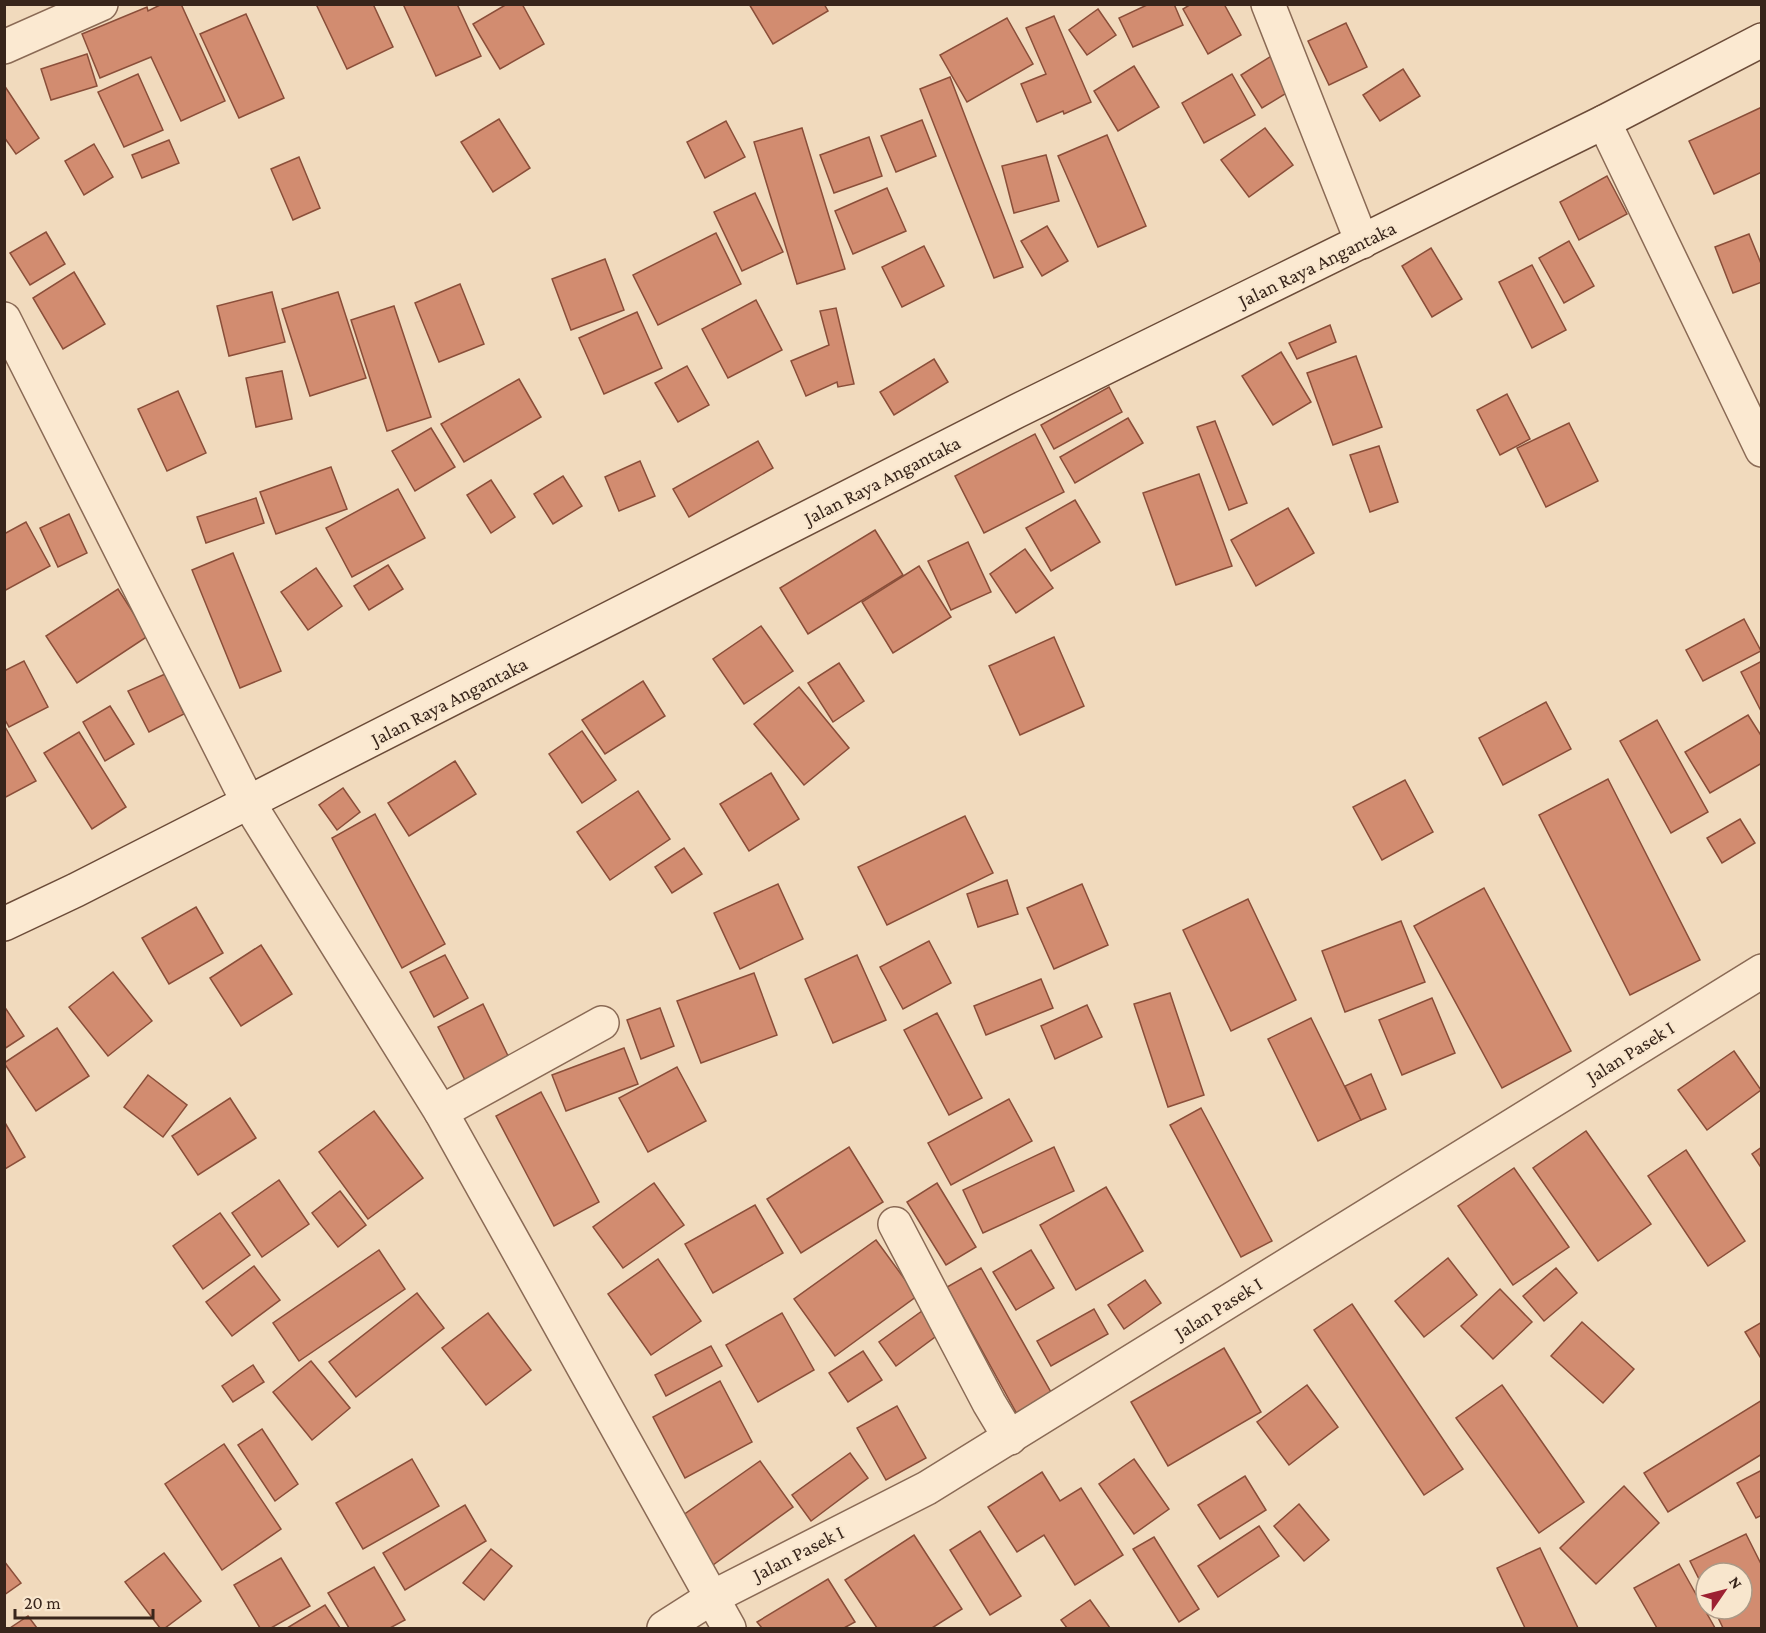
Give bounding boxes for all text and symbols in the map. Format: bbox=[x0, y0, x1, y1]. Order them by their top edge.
street label: Jalan Raya Angantaka bbox=[1233, 216, 1400, 313]
street label: Jalan Raya Angantaka bbox=[798, 431, 964, 531]
street label: Jalan Raya Angantaka bbox=[365, 652, 531, 752]
street label: Jalan Pasek I bbox=[1580, 1016, 1678, 1090]
street label: Jalan Pasek I bbox=[1168, 1272, 1266, 1346]
street label: Jalan Pasek I bbox=[747, 1521, 848, 1587]
north arrow bbox=[1694, 1561, 1754, 1621]
text: N bbox=[1726, 1573, 1746, 1592]
scale bar bbox=[15, 1582, 153, 1620]
text: 20 m bbox=[24, 1593, 61, 1613]

